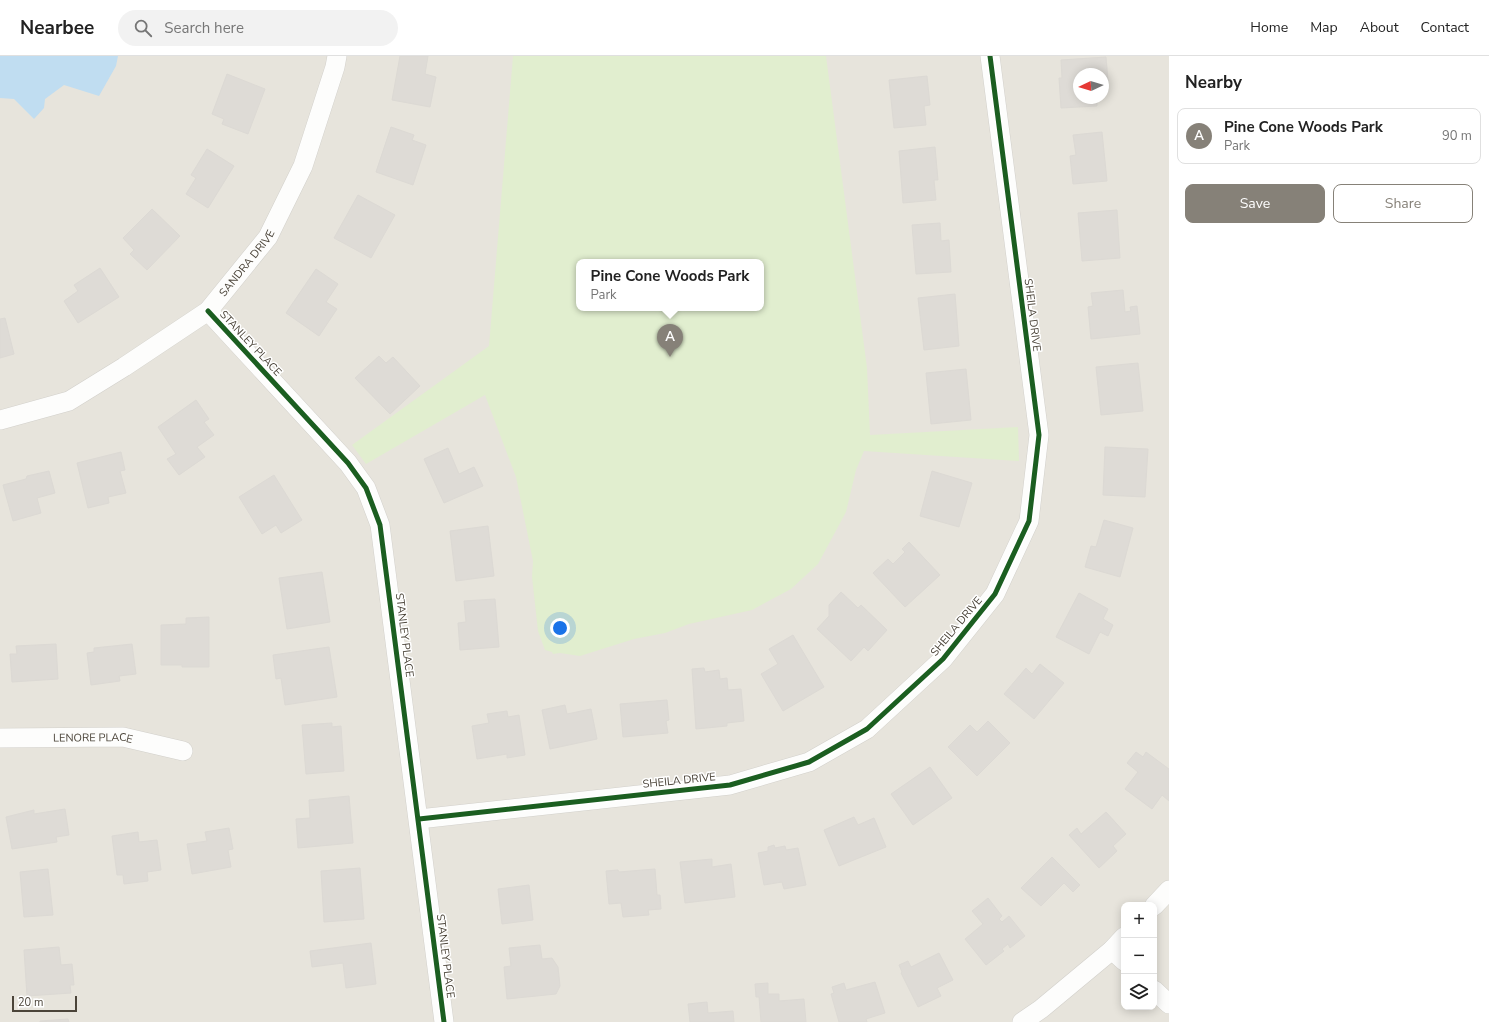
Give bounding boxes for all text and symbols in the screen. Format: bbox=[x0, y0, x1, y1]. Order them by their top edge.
search box bbox=[118, 10, 398, 46]
text: Nearbee bbox=[20, 15, 94, 41]
icon: search bbox=[132, 17, 154, 39]
text: Search here bbox=[164, 18, 244, 38]
text: Home bbox=[1250, 18, 1288, 37]
text: Map bbox=[1310, 18, 1338, 37]
text: About bbox=[1360, 18, 1399, 37]
text: Contact bbox=[1421, 18, 1469, 37]
north arrow bbox=[1073, 68, 1109, 104]
text: Nearby bbox=[1185, 71, 1242, 94]
text: Pine Cone Woods Park bbox=[1224, 117, 1383, 137]
text: A bbox=[1194, 127, 1204, 145]
text: 90 m bbox=[1442, 127, 1472, 145]
text: Park bbox=[1224, 137, 1250, 155]
button: Save bbox=[1185, 184, 1325, 223]
button: Share bbox=[1333, 184, 1473, 223]
street label: SANDRA DRIVE bbox=[216, 227, 278, 300]
popup bbox=[576, 259, 764, 311]
text: Pine Cone Woods Park bbox=[591, 266, 749, 286]
street label: SHEILA DRIVE bbox=[1021, 278, 1044, 352]
text: Park bbox=[591, 286, 617, 304]
street label: STANLEY PLACE bbox=[216, 307, 285, 379]
pin: A bbox=[657, 324, 683, 357]
street label: STANLEY PLACE bbox=[392, 592, 417, 678]
street label: SHEILA DRIVE bbox=[927, 593, 986, 659]
your location bbox=[550, 618, 570, 638]
street label: LENORE PLACE bbox=[53, 730, 134, 747]
street label: SHEILA DRIVE bbox=[642, 769, 716, 792]
map controls bbox=[1121, 902, 1157, 1010]
button: + bbox=[1121, 902, 1157, 938]
street label: STANLEY PLACE bbox=[433, 913, 458, 999]
button: − bbox=[1121, 938, 1157, 974]
button: layers bbox=[1121, 974, 1157, 1010]
scale bar bbox=[12, 994, 77, 1013]
text: 20 m bbox=[18, 995, 43, 1010]

